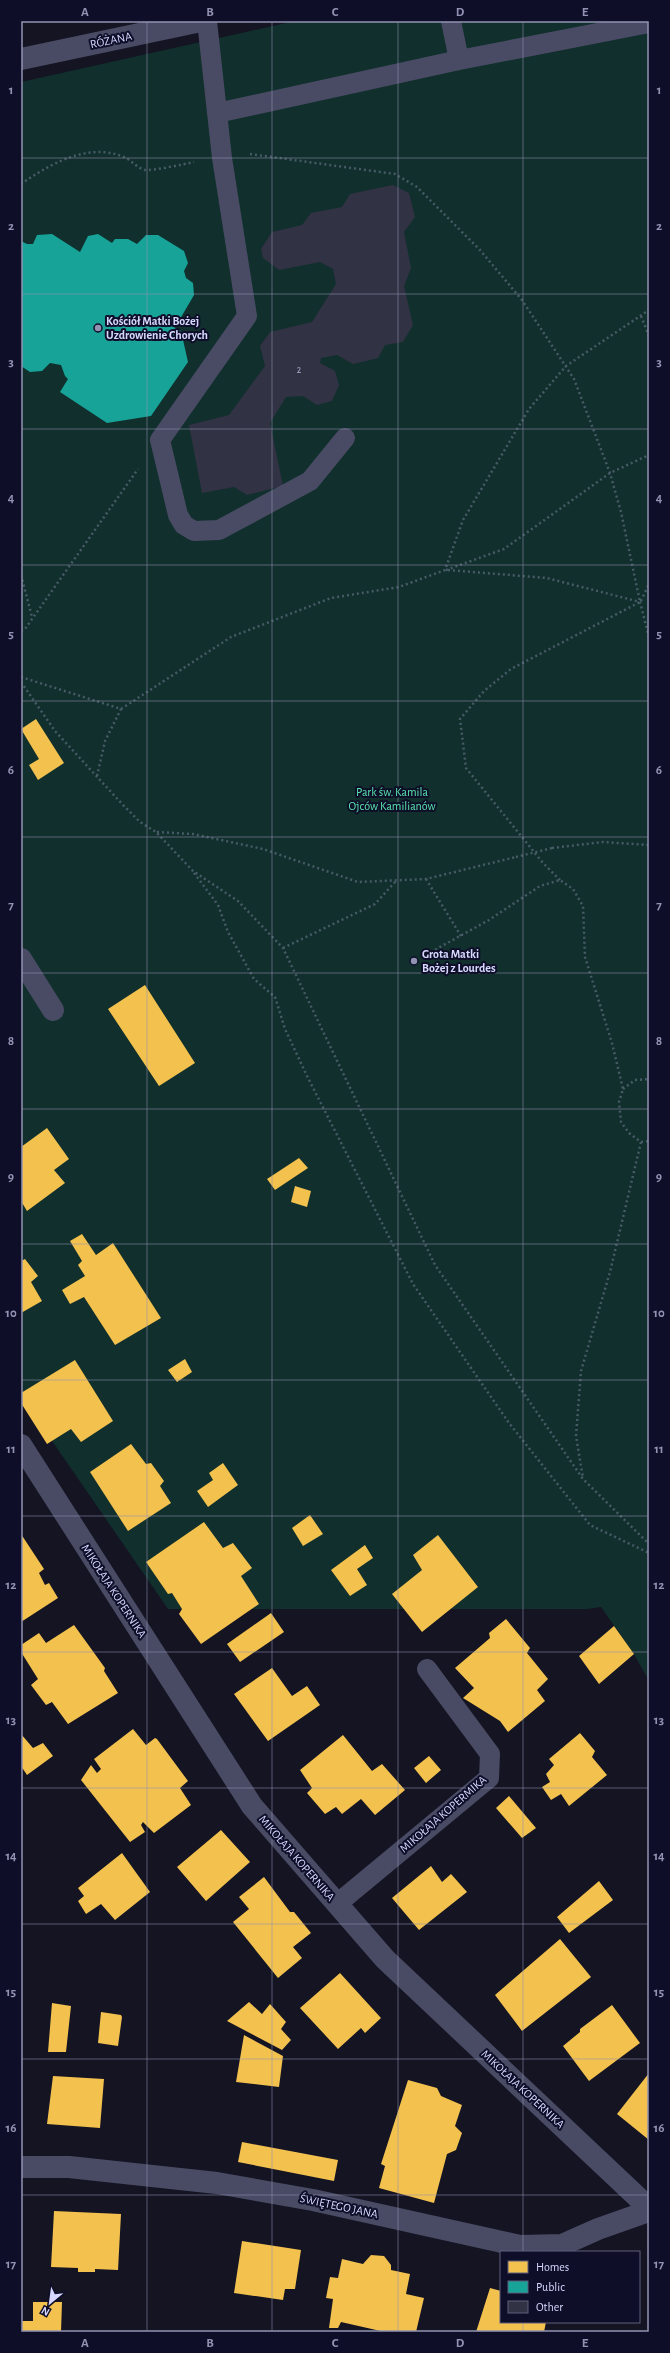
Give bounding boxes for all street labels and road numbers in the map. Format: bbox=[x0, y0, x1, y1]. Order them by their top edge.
street label: RÓŻANA bbox=[89, 29, 133, 50]
street label: MIKOŁAJA KOPERNIKA bbox=[79, 1542, 149, 1640]
street label: MIKOŁAJA KOPERMIKA bbox=[398, 1773, 489, 1855]
street label: MIKOŁAJA KOPERNIKA bbox=[257, 1813, 337, 1903]
street label: MIKOŁAJA KOPERNIKA bbox=[479, 2047, 567, 2131]
street label: ŚWIĘTEGO JANA bbox=[299, 2190, 380, 2220]

